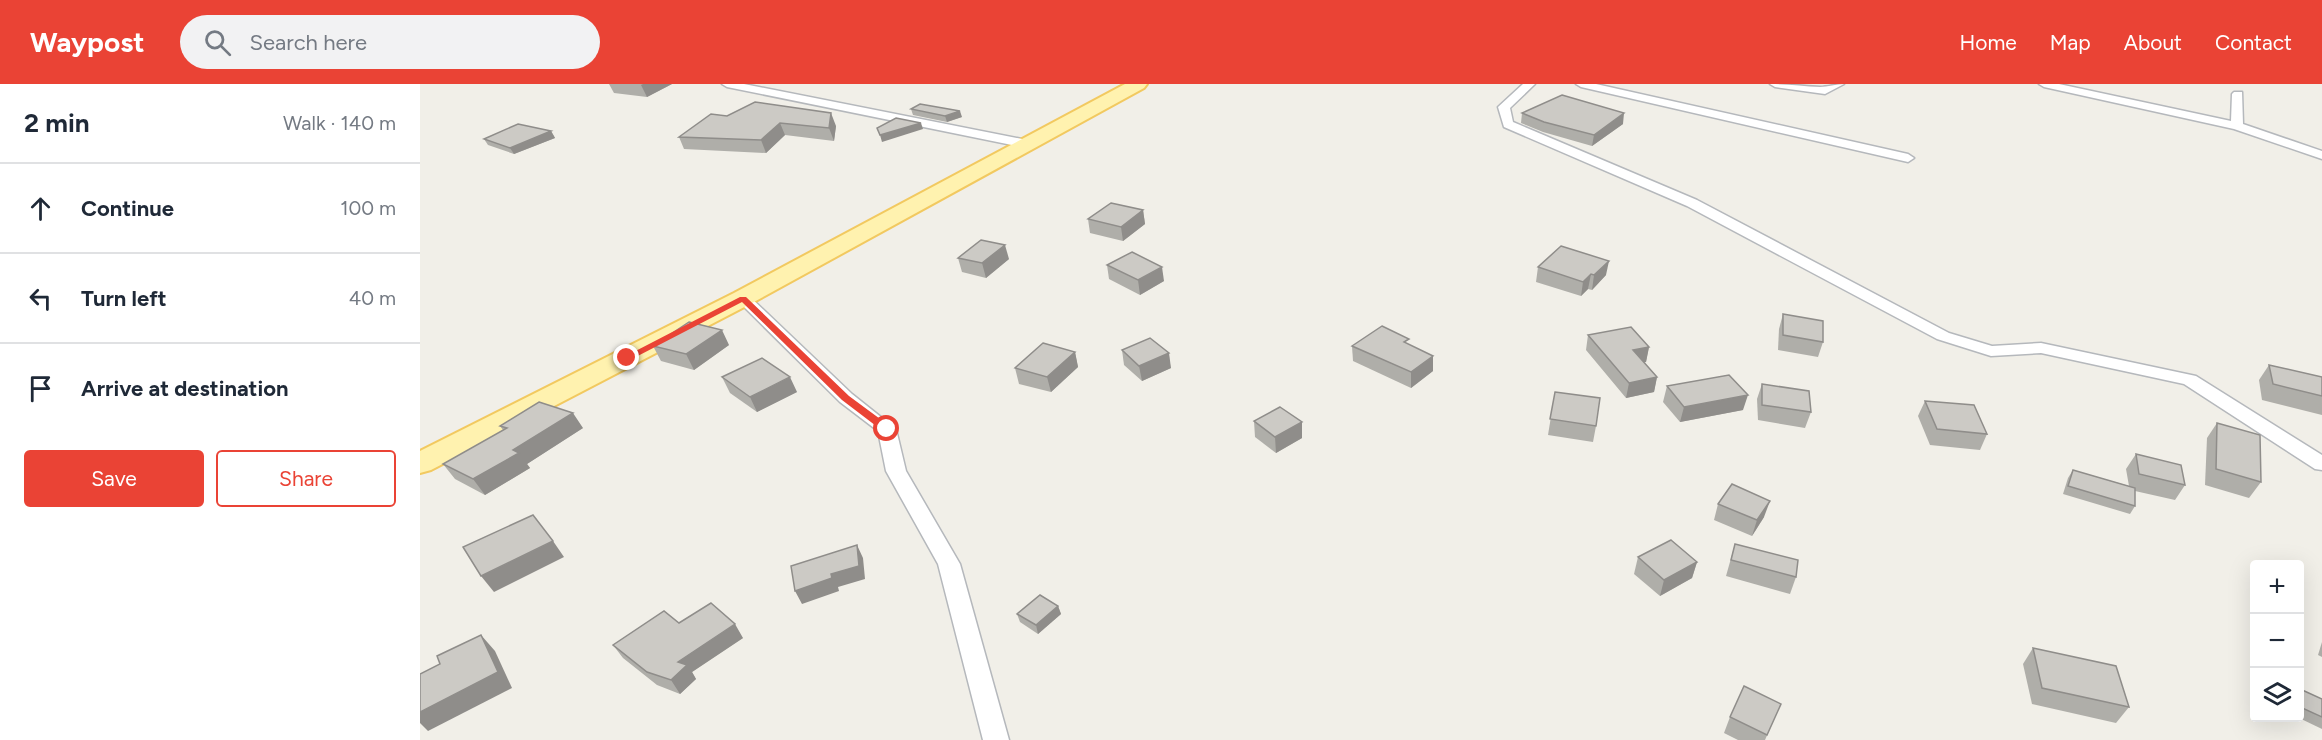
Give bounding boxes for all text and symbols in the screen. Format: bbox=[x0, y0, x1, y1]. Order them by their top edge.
search box bbox=[180, 15, 600, 69]
text: Waypost bbox=[30, 25, 144, 59]
icon: search bbox=[201, 26, 234, 59]
text: Search here bbox=[249, 29, 367, 56]
text: Home bbox=[1960, 30, 2017, 55]
text: Map bbox=[2050, 30, 2091, 55]
text: About bbox=[2124, 30, 2182, 55]
text: Contact bbox=[2215, 30, 2292, 55]
text: 2 min bbox=[24, 107, 90, 139]
text: Walk · 140 m bbox=[283, 111, 396, 135]
icon: ahead bbox=[24, 192, 57, 225]
text: Continue bbox=[81, 195, 174, 222]
text: 100 m bbox=[340, 196, 396, 220]
icon: left bbox=[24, 282, 57, 315]
text: Turn left bbox=[81, 285, 167, 312]
text: 40 m bbox=[349, 286, 396, 310]
route end bbox=[613, 344, 639, 370]
icon: arrive bbox=[24, 372, 57, 405]
text: Arrive at destination bbox=[81, 375, 289, 402]
route start bbox=[873, 415, 899, 441]
button: Save bbox=[24, 450, 204, 507]
button: Share bbox=[216, 450, 396, 507]
map controls bbox=[2250, 560, 2304, 722]
button: + bbox=[2250, 560, 2304, 614]
button: − bbox=[2250, 614, 2304, 668]
button: layers bbox=[2250, 668, 2304, 722]

